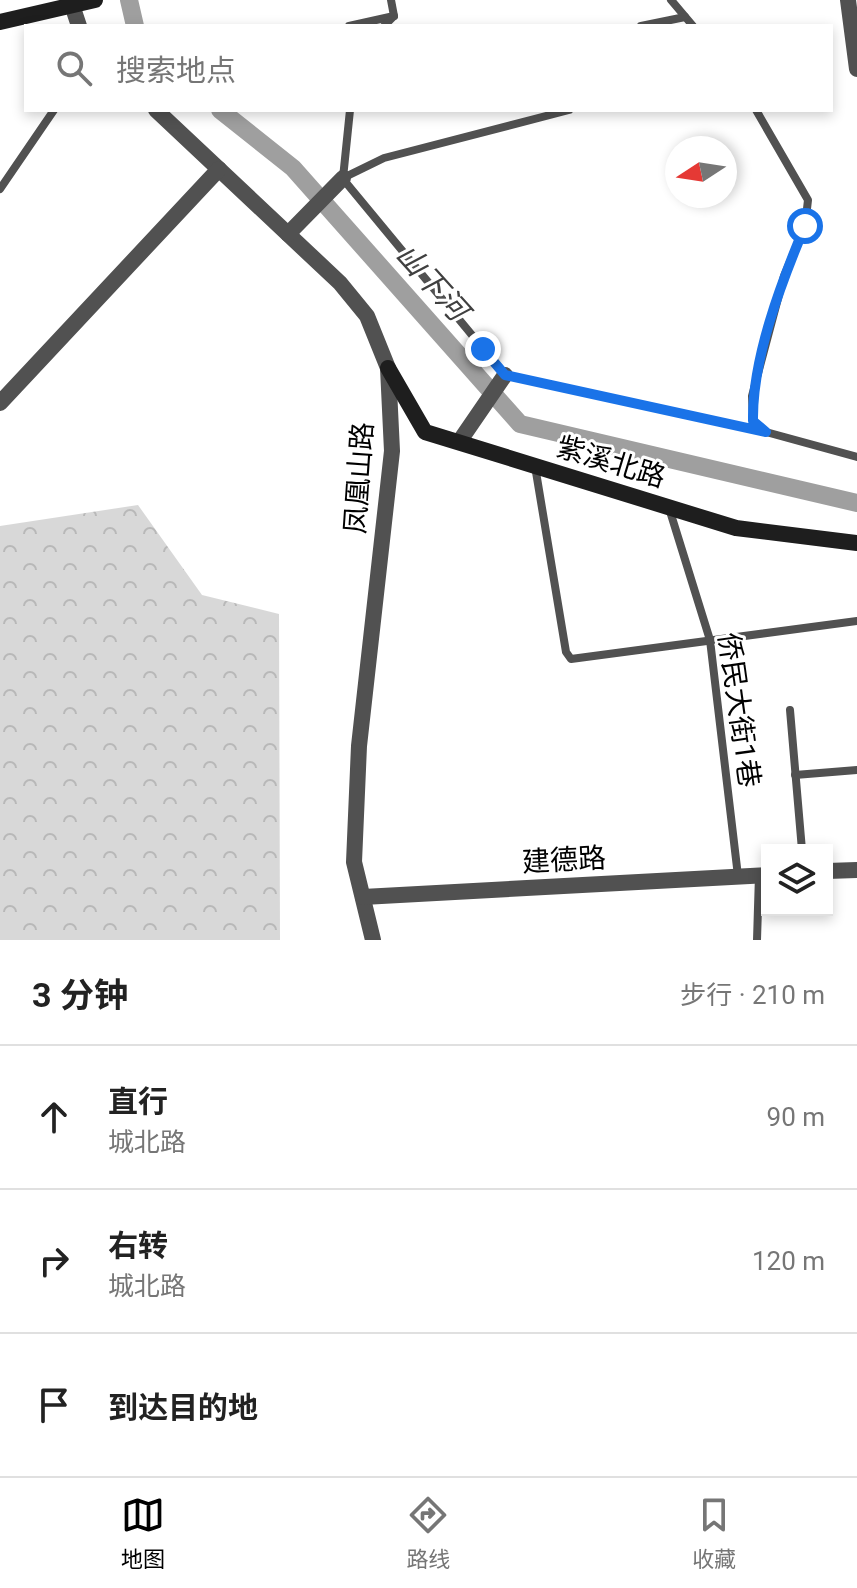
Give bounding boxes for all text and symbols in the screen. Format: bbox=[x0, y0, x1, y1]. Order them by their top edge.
search box bbox=[24, 24, 833, 112]
icon: search bbox=[52, 46, 96, 90]
text: 搜索地点 bbox=[116, 53, 236, 88]
north arrow bbox=[665, 136, 737, 208]
route start bbox=[787, 208, 823, 244]
water label: 山下河 bbox=[389, 237, 478, 331]
route end bbox=[465, 331, 501, 367]
street label: 凤凰山路 bbox=[339, 421, 379, 535]
street label: 紫溪北路 bbox=[553, 430, 669, 494]
street label: 侨民大街1巷 bbox=[712, 631, 766, 789]
street label: 建德路 bbox=[521, 841, 607, 879]
map controls bbox=[761, 844, 833, 916]
button: layers bbox=[761, 844, 833, 916]
text: 3 分钟 bbox=[32, 975, 128, 1015]
text: 步行 · 210 m bbox=[680, 980, 825, 1010]
text: 直行 bbox=[108, 1084, 168, 1119]
icon: ahead bbox=[32, 1095, 76, 1139]
text: 90 m bbox=[767, 1102, 825, 1132]
text: 城北路 bbox=[108, 1127, 186, 1157]
text: 右转 bbox=[108, 1228, 168, 1263]
icon: right bbox=[32, 1239, 76, 1283]
text: 120 m bbox=[752, 1246, 825, 1276]
text: 城北路 bbox=[108, 1271, 186, 1301]
icon: arrive bbox=[32, 1383, 76, 1427]
text: 到达目的地 bbox=[108, 1390, 258, 1425]
tab: 地图 bbox=[121, 1493, 165, 1573]
tab: 路线 bbox=[406, 1493, 450, 1573]
tab: 收藏 bbox=[692, 1493, 736, 1573]

